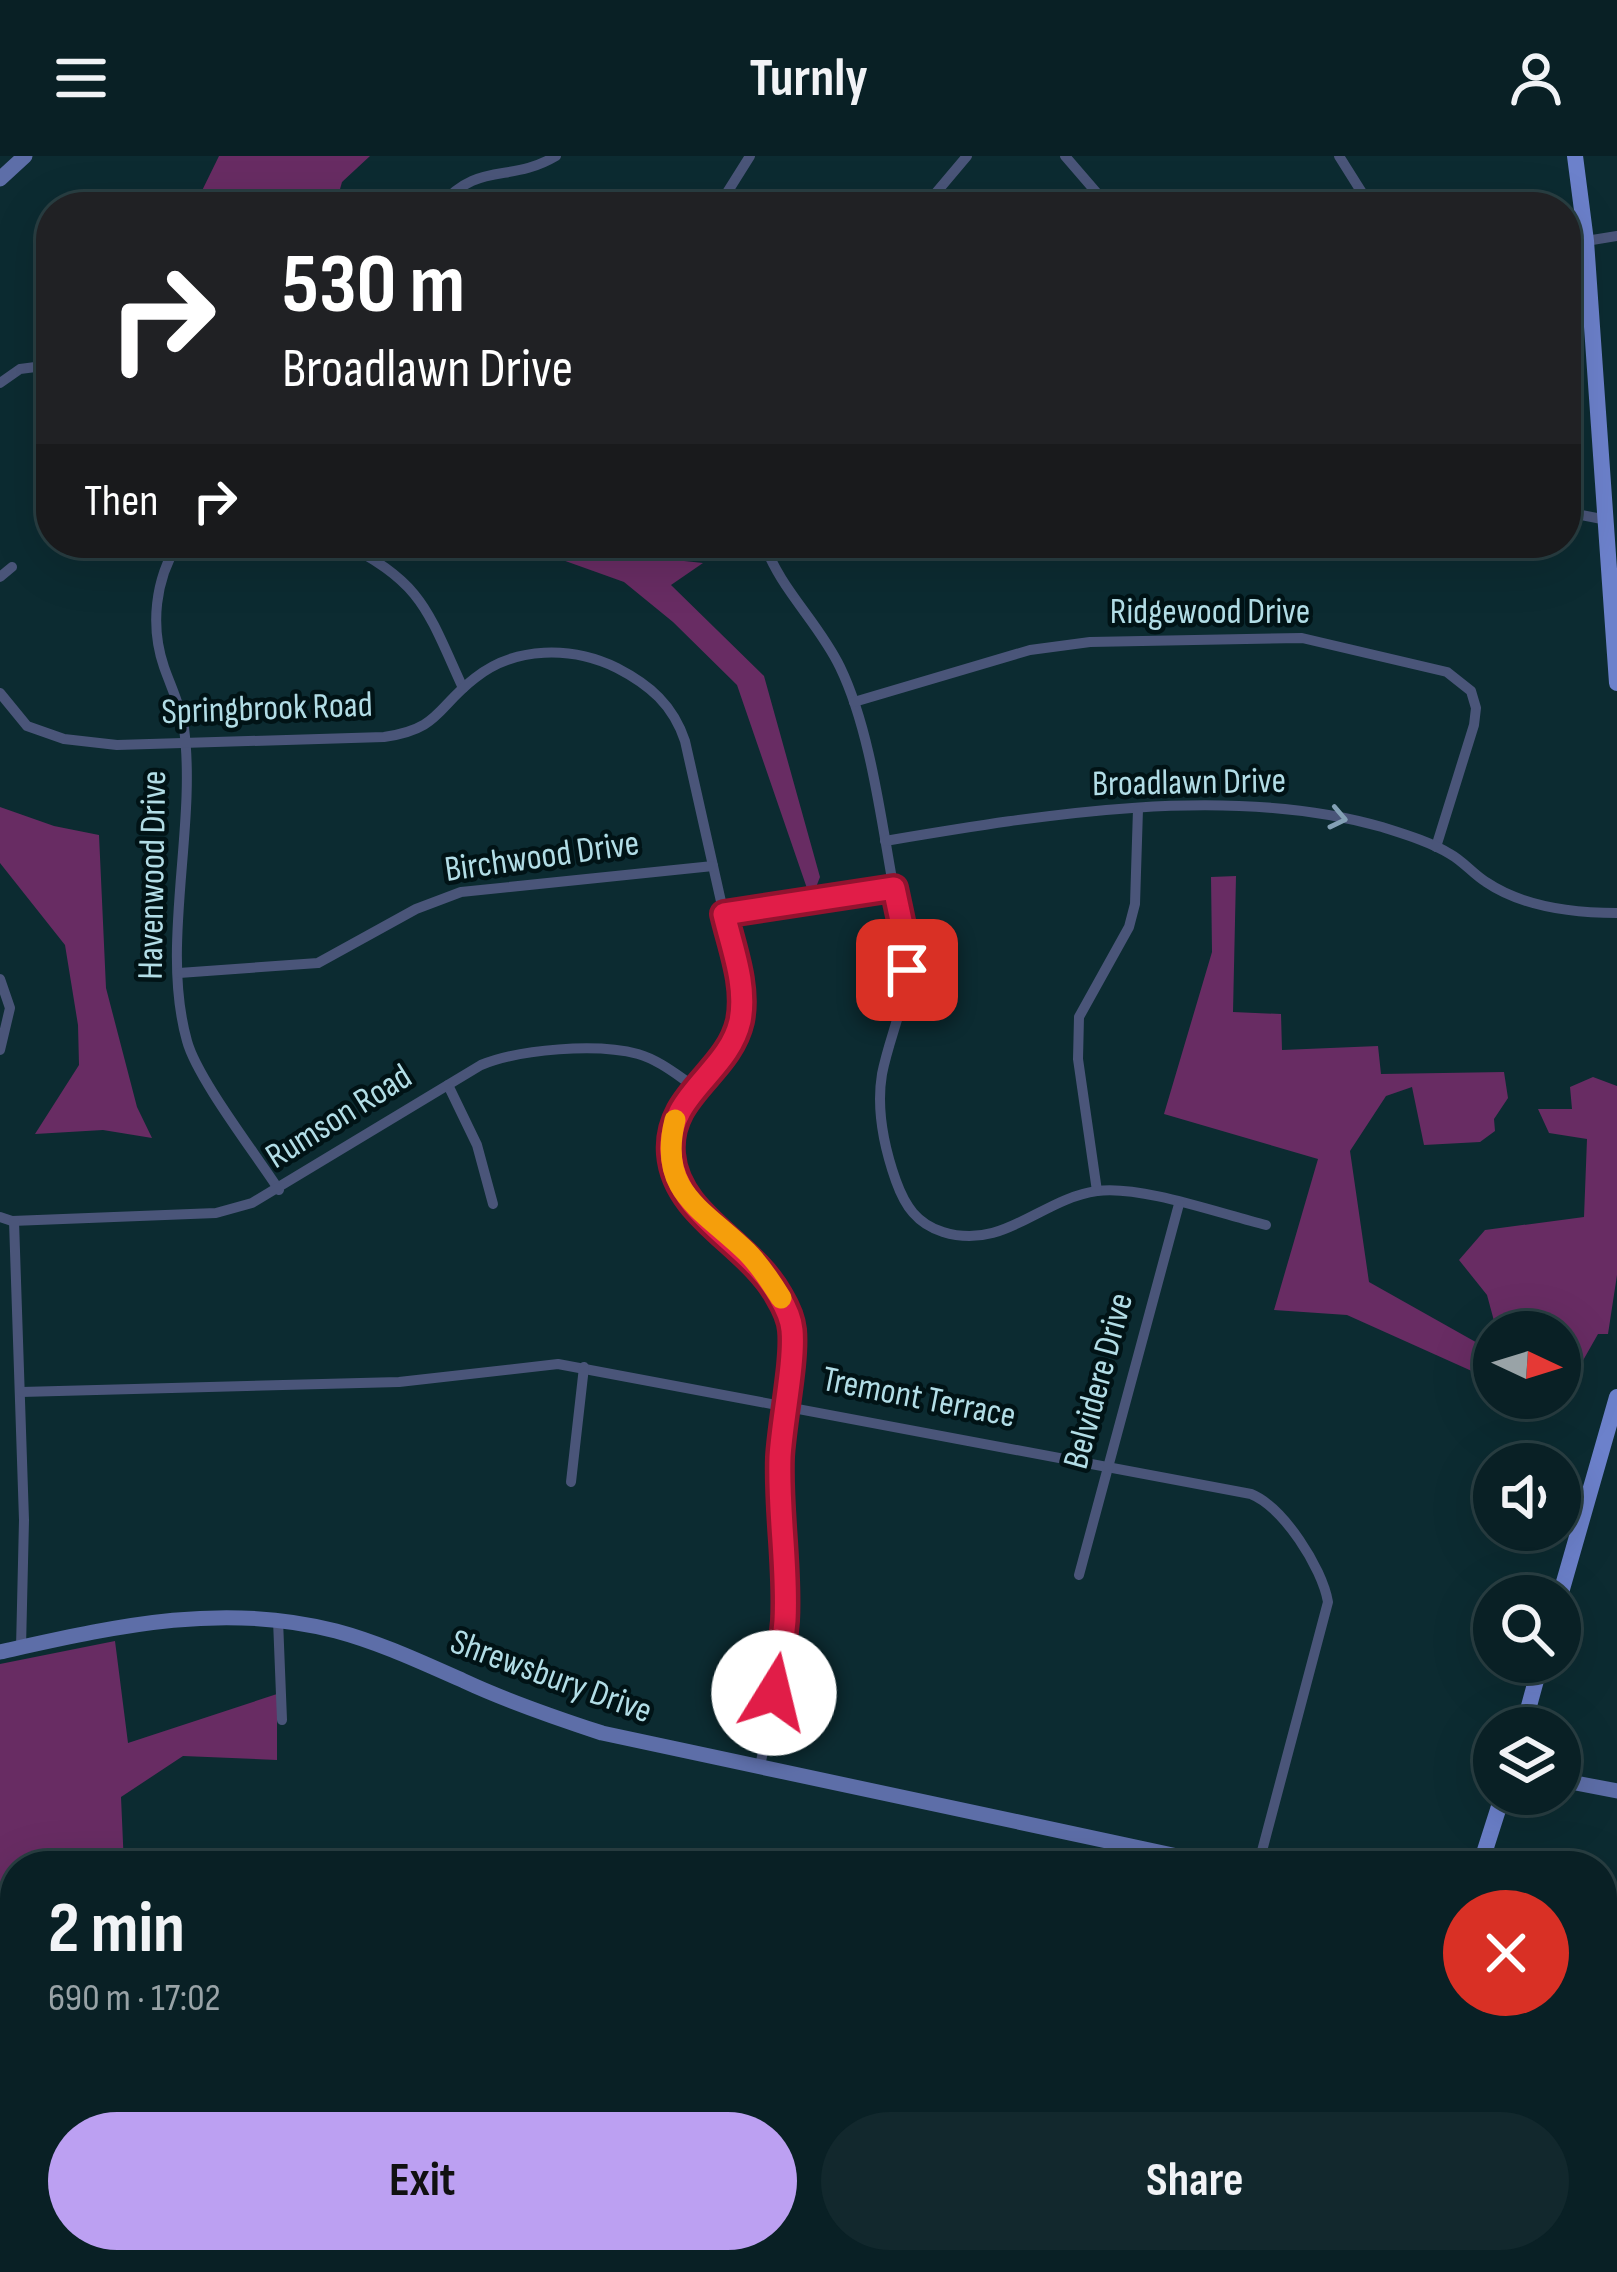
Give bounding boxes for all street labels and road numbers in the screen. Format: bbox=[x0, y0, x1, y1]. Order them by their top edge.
street label: Ridgewood Drive bbox=[1110, 591, 1310, 634]
street label: Springbrook Road bbox=[161, 684, 373, 734]
street label: Broadlawn Drive bbox=[1092, 760, 1286, 806]
street label: Havenwood Drive bbox=[130, 770, 176, 980]
street label: Birchwood Drive bbox=[442, 822, 642, 892]
street label: Rumson Road bbox=[258, 1055, 420, 1179]
street label: Belvidere Drive bbox=[1055, 1288, 1143, 1474]
street label: Tremont Terrace bbox=[819, 1358, 1019, 1438]
street label: Shrewsbury Drive bbox=[444, 1621, 658, 1733]

